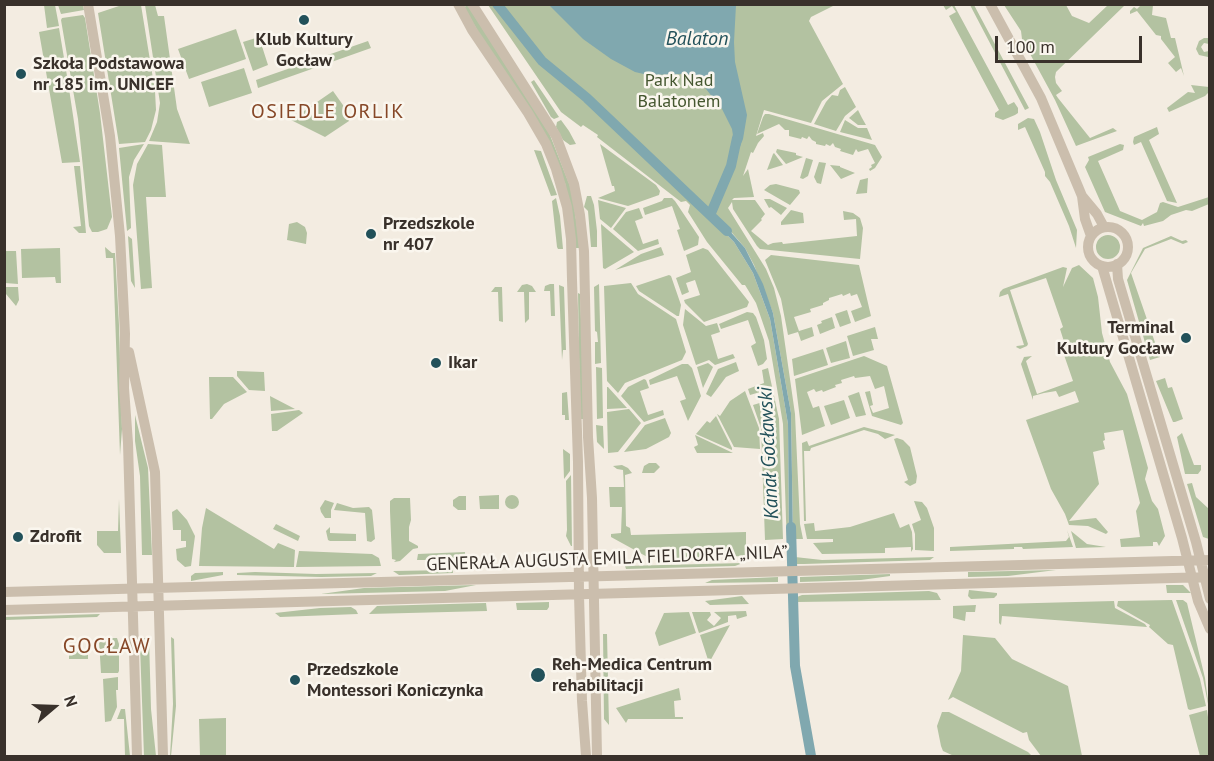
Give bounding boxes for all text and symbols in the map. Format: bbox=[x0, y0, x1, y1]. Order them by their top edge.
marker: Klub Kultury Gocław bbox=[297, 13, 311, 27]
scale bar bbox=[998, 24, 1145, 62]
water label: Balaton bbox=[666, 27, 728, 51]
place label: Klub Kultury Gocław bbox=[255, 29, 353, 72]
text: 100 m bbox=[1006, 35, 1055, 58]
place label: Szkoła Podstawowa nr 185 im. UNICEF bbox=[33, 53, 184, 96]
marker: Szkoła Podstawowa nr 185 im. UNICEF bbox=[14, 67, 28, 81]
park label: Park Nad Balatonem bbox=[638, 70, 720, 112]
district label: OSIEDLE ORLIK bbox=[251, 100, 405, 124]
place label: Przedszkole nr 407 bbox=[383, 213, 475, 256]
marker: Przedszkole nr 407 bbox=[364, 227, 378, 241]
place label: Terminal Kultury Gocław bbox=[1057, 317, 1174, 360]
marker: Terminal Kultury Gocław bbox=[1179, 331, 1193, 345]
place label: Ikar bbox=[448, 352, 477, 374]
marker: Ikar bbox=[429, 356, 443, 370]
water label: Kanał Gocławski bbox=[754, 386, 784, 520]
place label: Zdrofit bbox=[30, 526, 82, 548]
marker: Zdrofit bbox=[11, 530, 25, 544]
street label: GENERAŁA AUGUSTA EMILA FIELDORFA „NILA” bbox=[426, 542, 788, 576]
district label: GOCŁAW bbox=[63, 634, 151, 660]
place label: Reh-Medica Centrum rehabilitacji bbox=[552, 654, 712, 696]
place label: Przedszkole Montessori Koniczynka bbox=[307, 659, 483, 702]
marker: Reh-Medica Centrum rehabilitacji bbox=[529, 666, 547, 684]
marker: Przedszkole Montessori Koniczynka bbox=[288, 673, 302, 687]
north arrow bbox=[24, 677, 84, 737]
text: N bbox=[60, 693, 82, 709]

